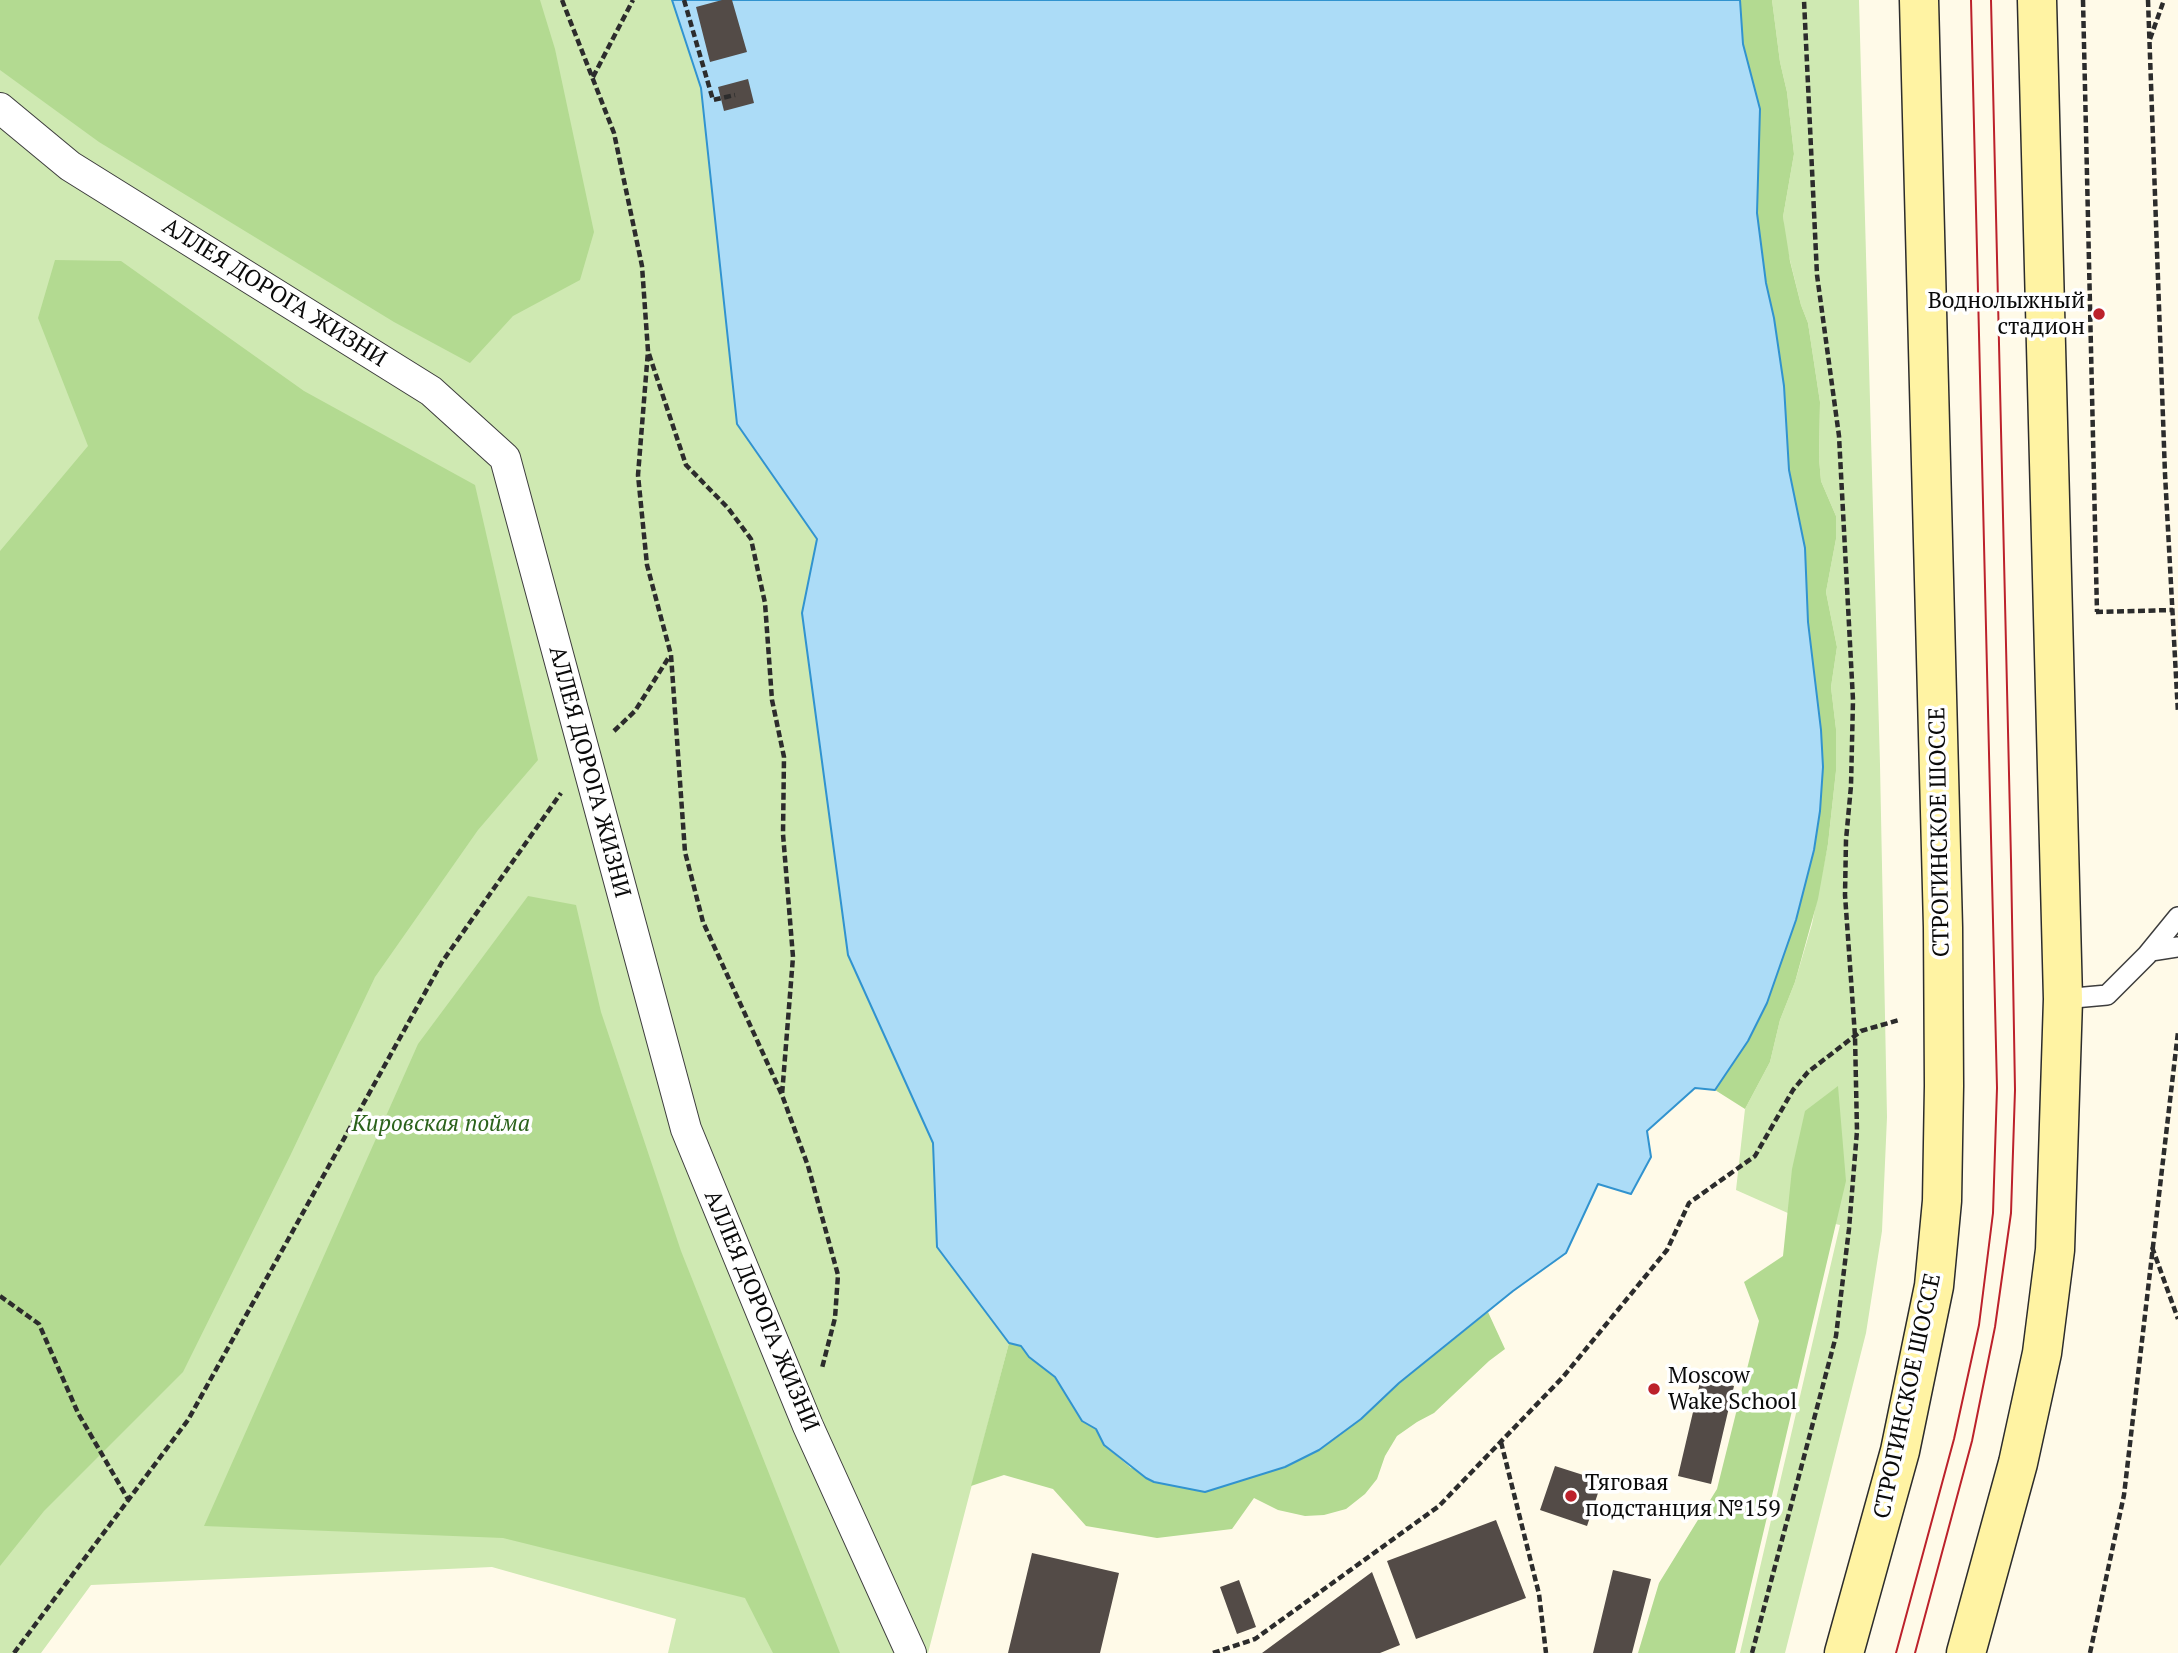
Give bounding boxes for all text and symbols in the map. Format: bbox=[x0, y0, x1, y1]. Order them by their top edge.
street label: АЛЛЕЯ ДОРОГА ЖИЗНИ bbox=[157, 213, 391, 373]
place label: Воднолыжный стадион bbox=[1928, 287, 2085, 341]
marker: Воднолыжный стадион bbox=[2091, 306, 2107, 322]
street label: АЛЛЕЯ ДОРОГА ЖИЗНИ bbox=[542, 643, 636, 901]
street label: СТРОГИНСКОЕ ШОССЕ bbox=[1924, 707, 1956, 957]
park label: Кировская пойма bbox=[352, 1110, 530, 1138]
street label: АЛЛЕЯ ДОРОГА ЖИЗНИ bbox=[698, 1186, 824, 1436]
street label: СТРОГИНСКОЕ ШОССЕ bbox=[1869, 1271, 1947, 1521]
place label: Moscow Wake School bbox=[1668, 1362, 1797, 1416]
marker: Moscow Wake School bbox=[1646, 1381, 1662, 1397]
place label: Тяговая подстанция №159 bbox=[1585, 1469, 1781, 1523]
marker: Тяговая подстанция №159 bbox=[1563, 1488, 1579, 1504]

